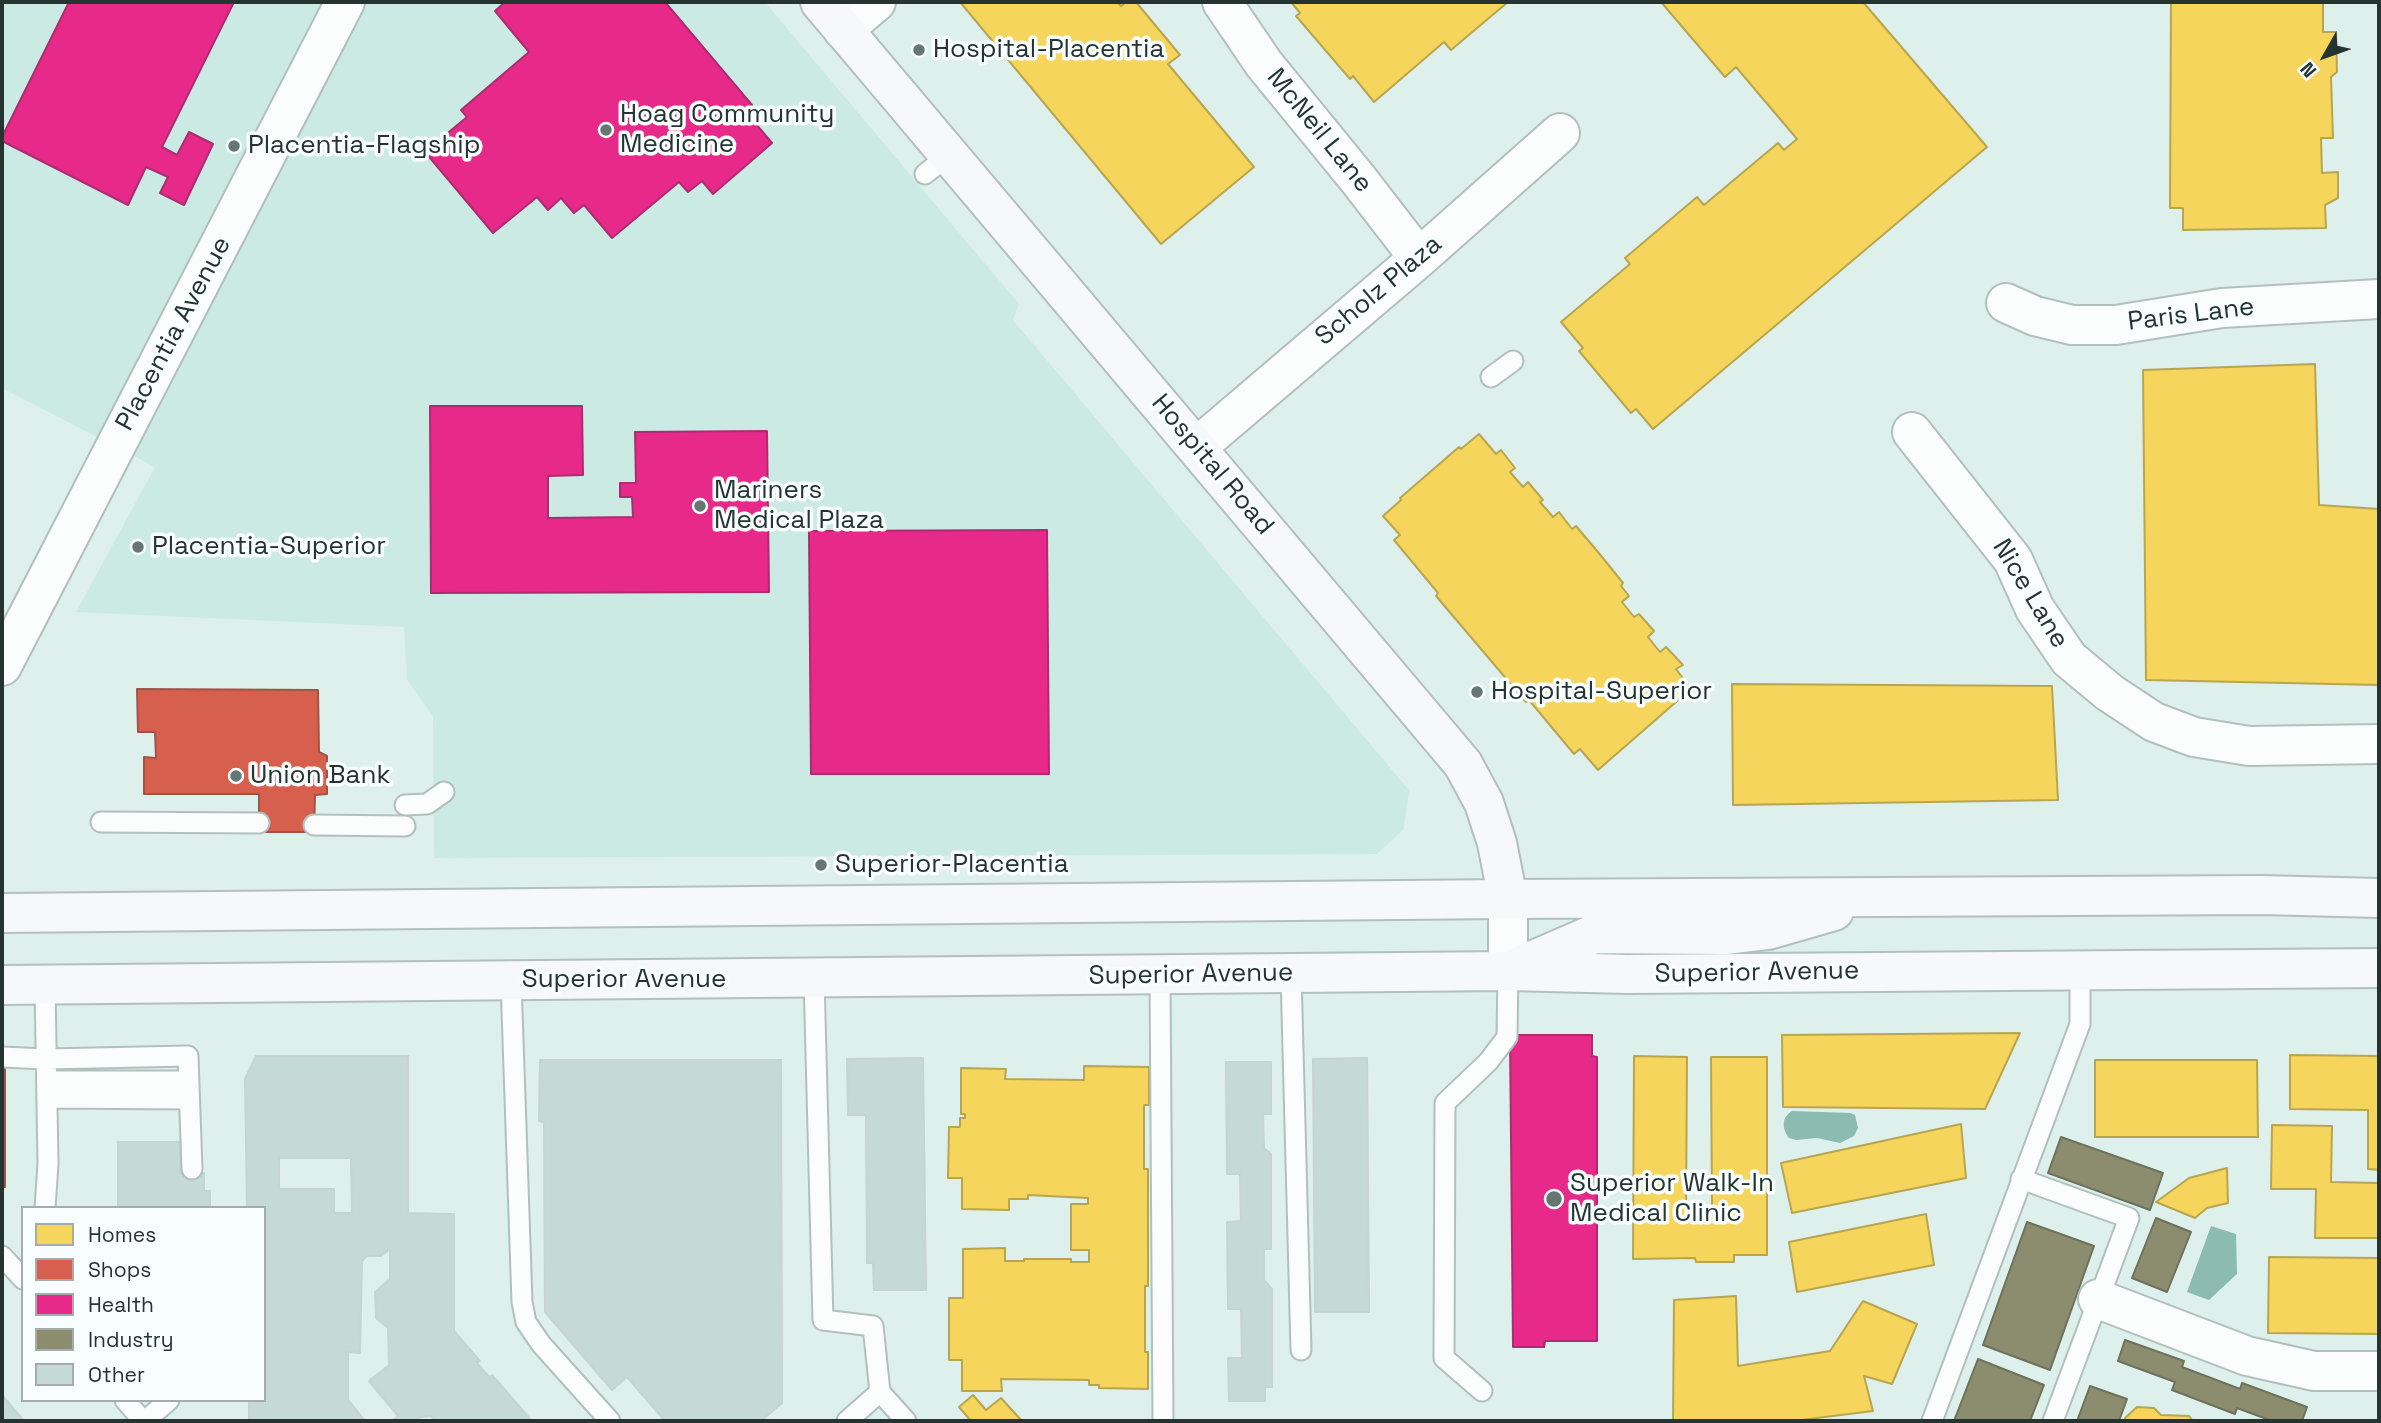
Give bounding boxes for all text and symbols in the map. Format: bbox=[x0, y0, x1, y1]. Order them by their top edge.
north arrow bbox=[2290, 21, 2360, 91]
place label: Hospital-Placentia bbox=[933, 34, 1164, 66]
marker: Hospital-Placentia bbox=[911, 42, 927, 58]
text: N bbox=[2295, 57, 2322, 83]
street label: McNeil Lane bbox=[1259, 63, 1379, 199]
place label: Hoag Community Medicine bbox=[620, 99, 834, 160]
marker: Hoag Community Medicine bbox=[598, 122, 614, 138]
place label: Placentia-Flagship bbox=[248, 130, 480, 162]
marker: Placentia-Flagship bbox=[226, 138, 242, 154]
street label: Scholz Plaza bbox=[1309, 229, 1449, 353]
street label: Placentia Avenue bbox=[110, 232, 238, 436]
street label: Paris Lane bbox=[2126, 292, 2256, 338]
street label: Hospital Road bbox=[1144, 388, 1280, 542]
place label: Mariners Medical Plaza bbox=[714, 475, 884, 536]
marker: Mariners Medical Plaza bbox=[692, 498, 708, 514]
place label: Placentia-Superior bbox=[152, 531, 386, 563]
street label: Nice Lane bbox=[1985, 534, 2075, 654]
marker: Placentia-Superior bbox=[130, 539, 146, 555]
place label: Hospital-Superior bbox=[1491, 676, 1712, 708]
marker: Hospital-Superior bbox=[1469, 684, 1485, 700]
place label: Union Bank bbox=[250, 760, 390, 792]
marker: Union Bank bbox=[228, 768, 244, 784]
place label: Superior-Placentia bbox=[835, 849, 1069, 881]
marker: Superior-Placentia bbox=[813, 857, 829, 873]
street label: Superior Avenue bbox=[1654, 956, 1860, 990]
street label: Superior Avenue bbox=[1088, 958, 1294, 992]
street label: Superior Avenue bbox=[522, 964, 726, 996]
place label: Superior Walk-In Medical Clinic bbox=[1570, 1168, 1774, 1230]
marker: Superior Walk-In Medical Clinic bbox=[1544, 1189, 1564, 1209]
legend bbox=[21, 1206, 266, 1402]
text: Homes bbox=[88, 1221, 156, 1248]
text: Shops bbox=[88, 1256, 151, 1283]
text: Health bbox=[88, 1291, 154, 1318]
text: Industry bbox=[88, 1326, 174, 1353]
text: Other bbox=[88, 1361, 145, 1388]

